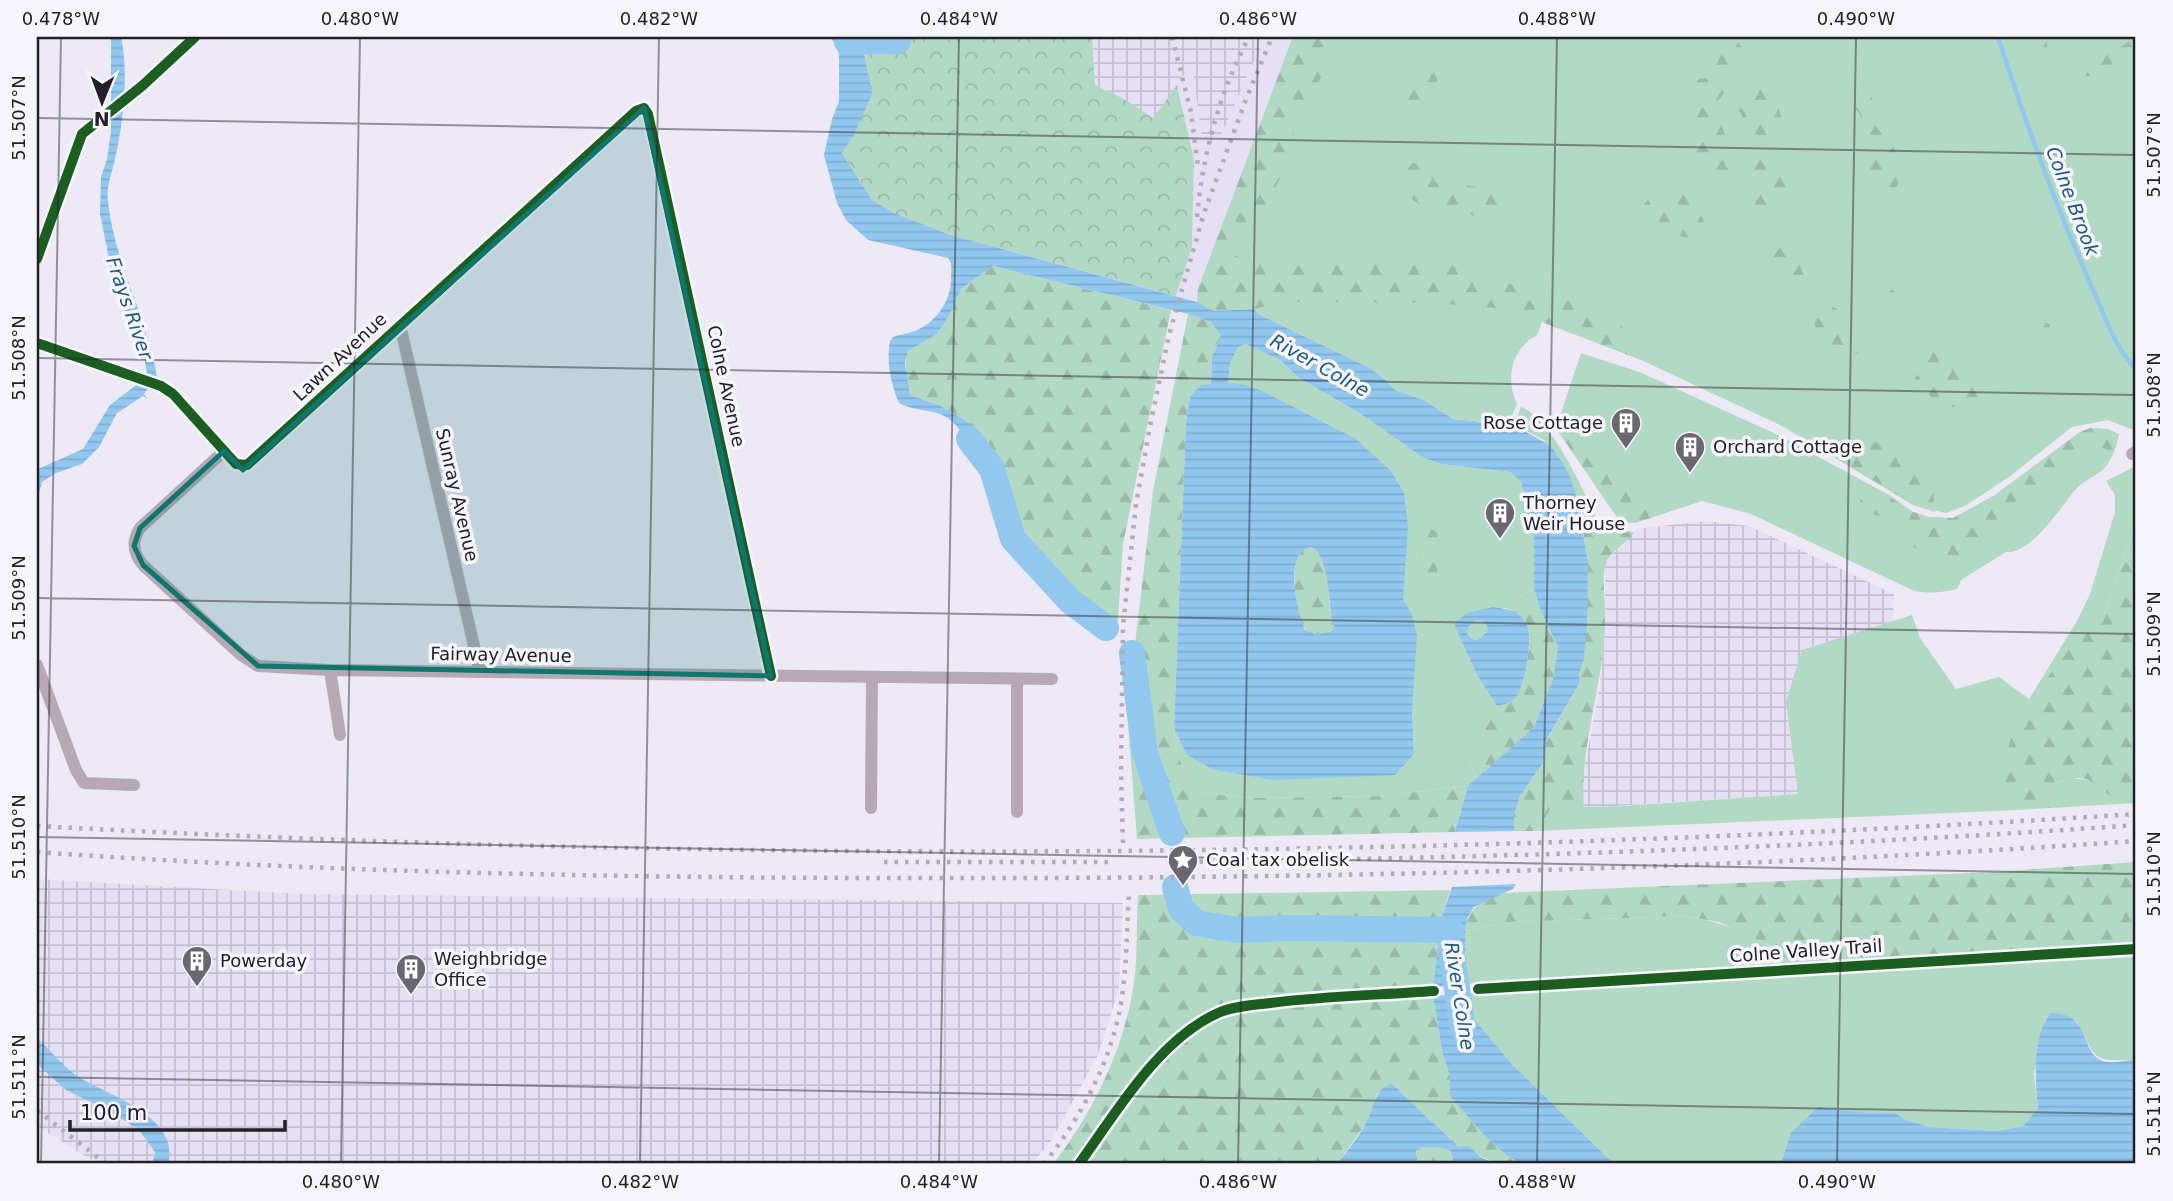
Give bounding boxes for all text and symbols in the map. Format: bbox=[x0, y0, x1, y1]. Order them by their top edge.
text: 0.478°W bbox=[22, 8, 100, 29]
text: 0.480°W bbox=[321, 8, 399, 29]
text: 0.482°W bbox=[620, 8, 698, 29]
text: 0.484°W bbox=[920, 8, 998, 29]
text: 0.486°W bbox=[1219, 8, 1297, 29]
text: 0.488°W bbox=[1518, 8, 1596, 29]
text: 0.490°W bbox=[1817, 8, 1895, 29]
north arrow bbox=[66, 66, 136, 136]
text: 51.507°N bbox=[8, 75, 29, 161]
text: N bbox=[94, 108, 110, 130]
text: 51.507°N bbox=[2143, 112, 2164, 198]
water label: Colne Brook bbox=[2042, 143, 2104, 260]
water label: Frays River bbox=[102, 254, 158, 363]
street label: Lawn Avenue bbox=[289, 308, 391, 405]
text: 51.508°N bbox=[8, 315, 29, 401]
street label: Colne Avenue bbox=[703, 323, 750, 449]
water label: River Colne bbox=[1267, 329, 1373, 401]
text: 51.508°N bbox=[2143, 352, 2164, 438]
building icon: Rose Cottage bbox=[1609, 406, 1643, 450]
place label: Rose Cottage bbox=[1483, 412, 1603, 433]
street label: Sunray Avenue bbox=[432, 426, 483, 563]
building icon: Orchard Cottage bbox=[1673, 430, 1707, 474]
place label: Orchard Cottage bbox=[1713, 436, 1862, 457]
place label: Thorney Weir House bbox=[1522, 492, 1625, 534]
building icon: Thorney Weir House bbox=[1483, 496, 1517, 540]
text: 51.509°N bbox=[8, 555, 29, 641]
text: 51.509°N bbox=[2143, 591, 2164, 677]
street label: Fairway Avenue bbox=[430, 643, 572, 666]
text: 51.510°N bbox=[8, 794, 29, 880]
text: 51.510°N bbox=[2143, 831, 2164, 917]
place icon: Coal tax obelisk bbox=[1166, 843, 1200, 887]
place label: Coal tax obelisk bbox=[1206, 849, 1350, 870]
street label: Colne Valley Trail bbox=[1729, 935, 1883, 966]
water label: River Colne bbox=[1441, 940, 1479, 1052]
building icon: Powerday bbox=[180, 944, 214, 988]
place label: Weighbridge Office bbox=[434, 948, 547, 990]
place label: Powerday bbox=[220, 950, 308, 971]
building icon: Weighbridge Office bbox=[394, 952, 428, 996]
text: 51.511°N bbox=[8, 1034, 29, 1120]
text: 51.511°N bbox=[2143, 1071, 2164, 1157]
scale bar bbox=[70, 1089, 285, 1133]
text: 100 m bbox=[80, 1101, 147, 1125]
text: 0.480°W bbox=[302, 1171, 380, 1192]
text: 0.482°W bbox=[601, 1171, 679, 1192]
text: 0.484°W bbox=[900, 1171, 978, 1192]
text: 0.486°W bbox=[1199, 1171, 1277, 1192]
text: 0.488°W bbox=[1498, 1171, 1576, 1192]
text: 0.490°W bbox=[1798, 1171, 1876, 1192]

